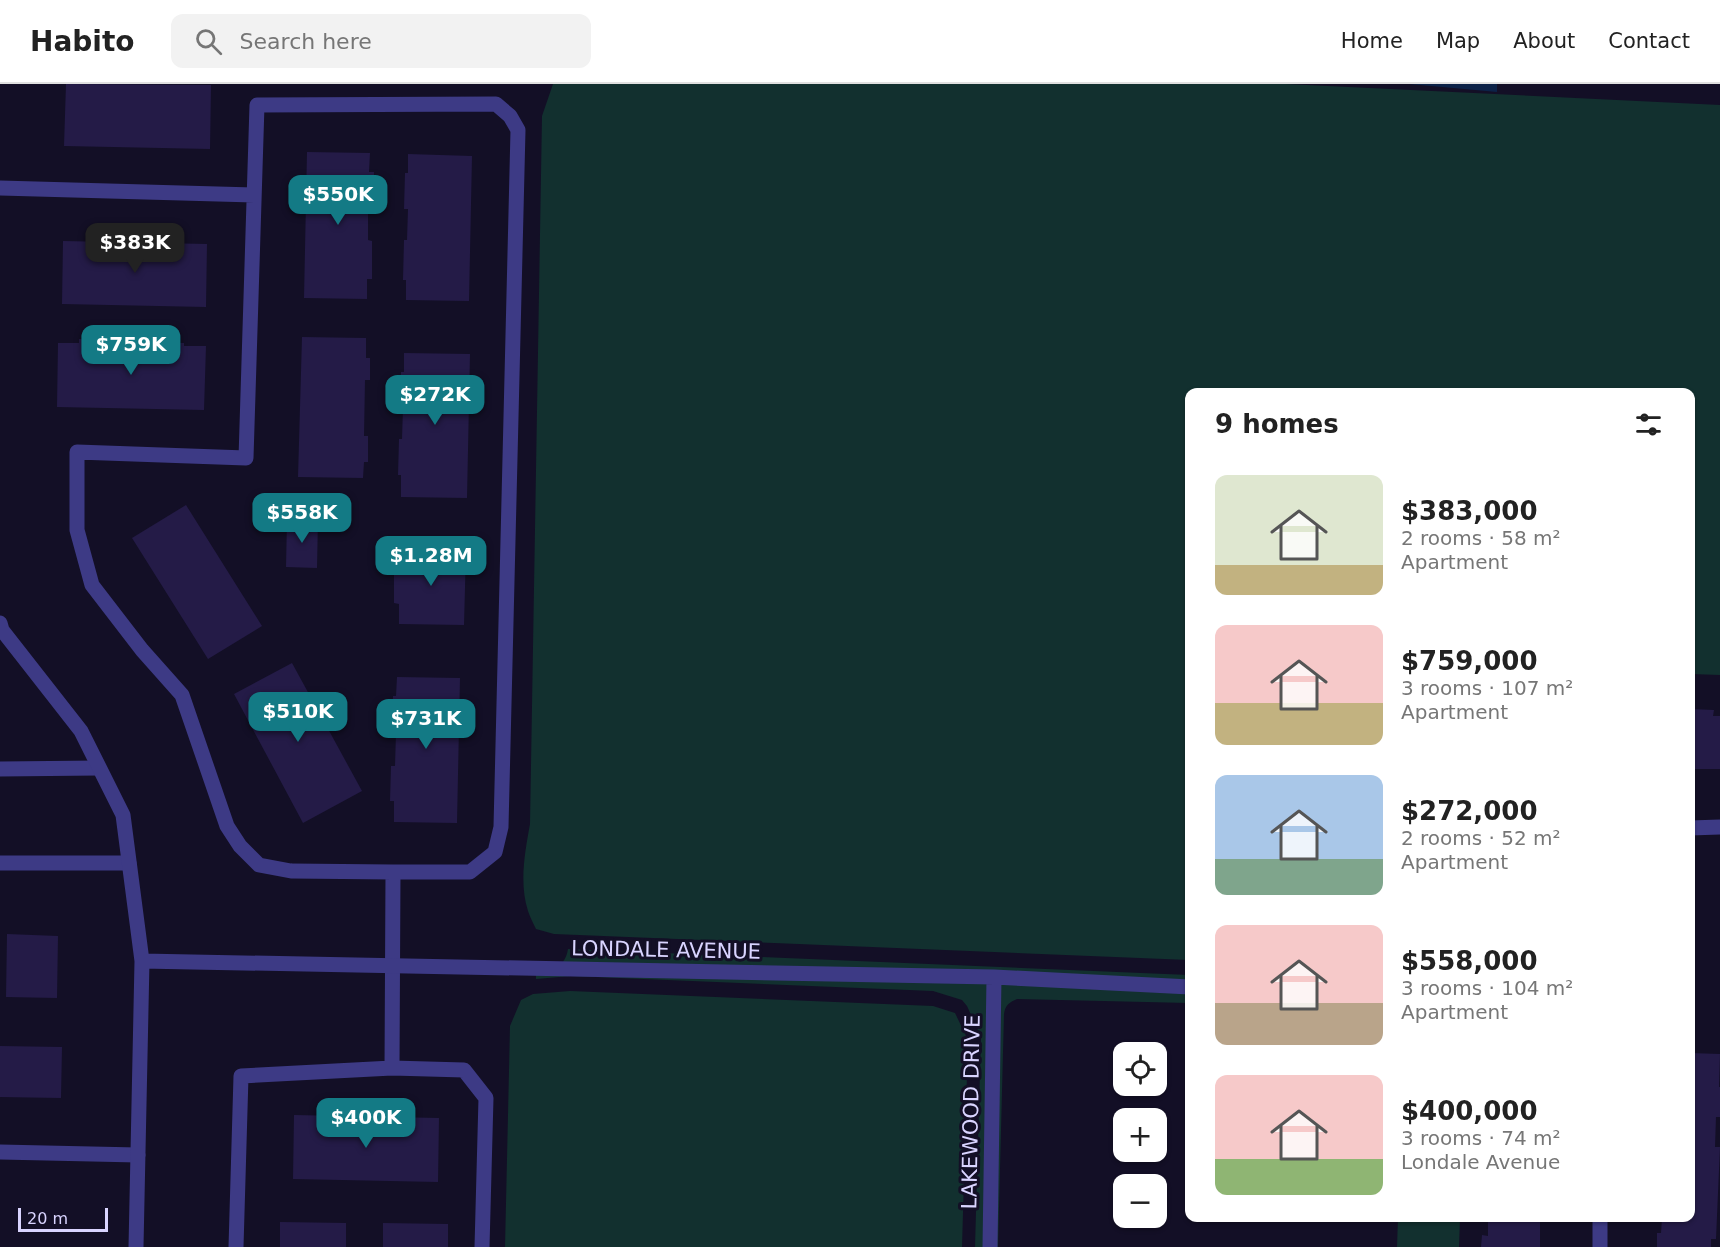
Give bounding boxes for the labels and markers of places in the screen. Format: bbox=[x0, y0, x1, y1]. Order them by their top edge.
pin: $550K bbox=[296, 175, 380, 226]
pin: $383K bbox=[93, 223, 177, 274]
pin: $759K bbox=[89, 325, 173, 376]
pin: $272K bbox=[393, 375, 477, 426]
pin: $558K bbox=[260, 493, 344, 544]
pin: $1.28M bbox=[382, 536, 480, 587]
pin: $510K bbox=[256, 692, 340, 743]
pin: $731K bbox=[384, 699, 468, 750]
pin: $400K bbox=[324, 1098, 408, 1149]

